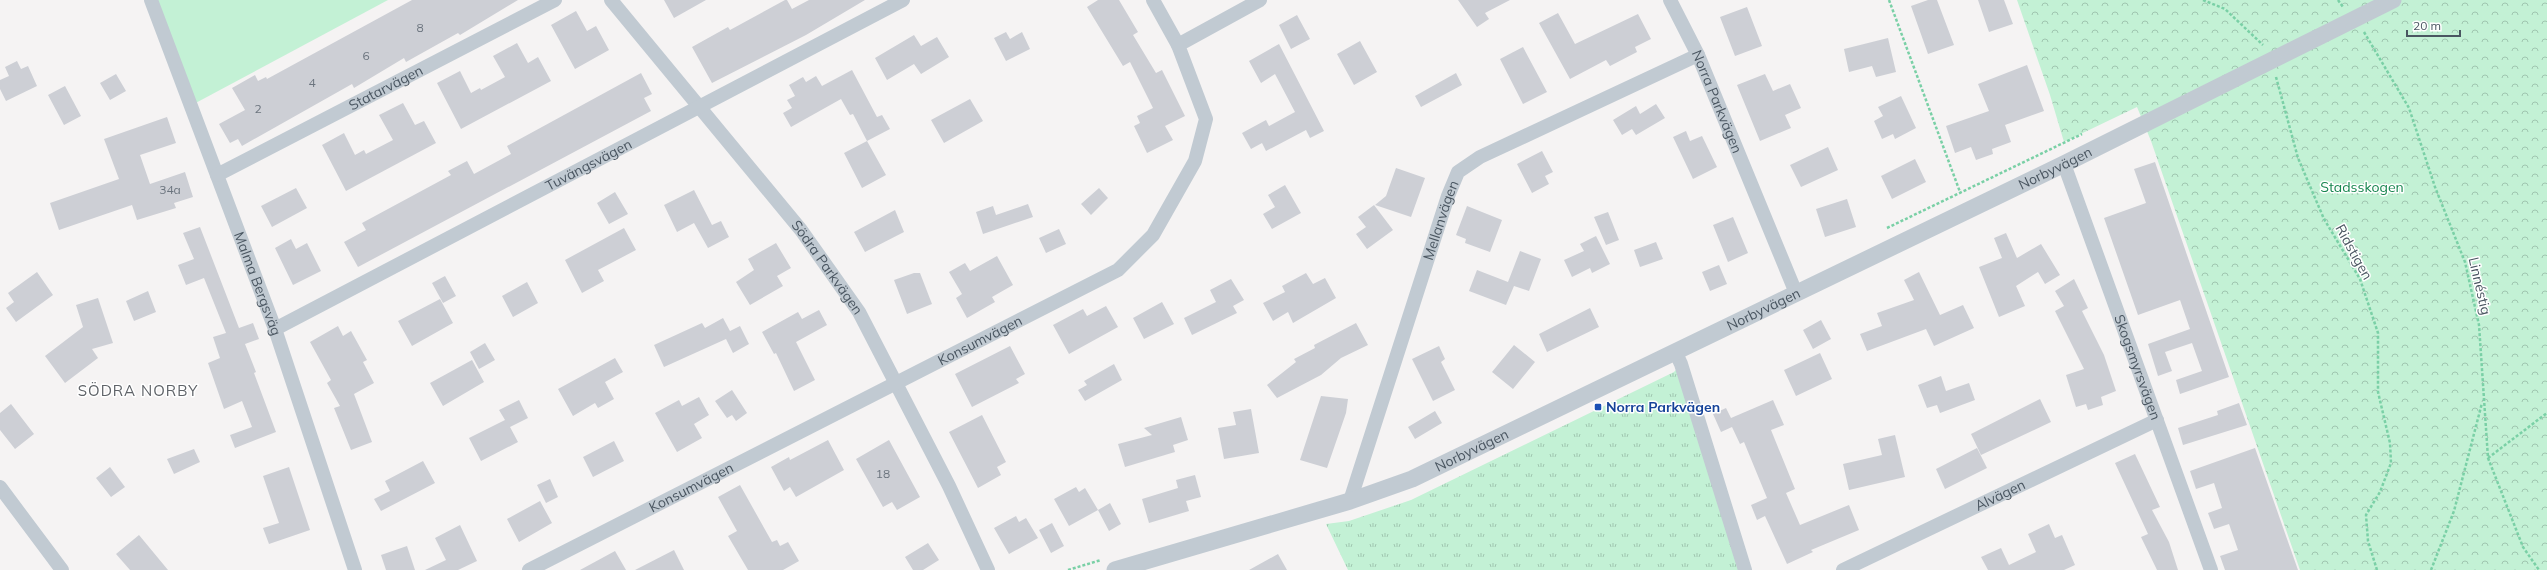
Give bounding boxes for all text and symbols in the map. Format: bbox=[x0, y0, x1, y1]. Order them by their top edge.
scale bar bbox=[2407, 12, 2460, 38]
text: 20 m bbox=[2413, 18, 2441, 33]
house number: 8 bbox=[416, 20, 424, 35]
street label: Norra Parkvägen bbox=[1688, 47, 1746, 156]
house number: 6 bbox=[362, 48, 370, 63]
street label: Statarvägen bbox=[346, 61, 426, 114]
house number: 4 bbox=[308, 75, 316, 90]
house number: 2 bbox=[254, 101, 262, 116]
street label: Tuvängsvägen bbox=[542, 135, 635, 195]
street label: Norbyvägen bbox=[2015, 143, 2095, 194]
street label: Mellanvägen bbox=[1419, 178, 1463, 262]
park label: Stadsskogen bbox=[2320, 178, 2404, 196]
house number: 34a bbox=[159, 182, 181, 197]
street label: Södra Parkvägen bbox=[788, 216, 867, 318]
street label: Ridstigen bbox=[2331, 221, 2377, 283]
street label: Malma Bergsväg bbox=[230, 229, 286, 338]
street label: Linnéstig bbox=[2465, 255, 2495, 317]
street label: Norbyvägen bbox=[1724, 284, 1803, 335]
street label: Konsumvägen bbox=[935, 311, 1025, 369]
street label: Skogsmyrsvägen bbox=[2110, 312, 2165, 422]
district label: SÖDRA NORBY bbox=[78, 381, 198, 400]
place label: Norra Parkvägen bbox=[1606, 398, 1720, 416]
marker: Norra Parkvägen bbox=[1593, 402, 1603, 412]
street label: Norbyvägen bbox=[1432, 425, 1511, 476]
street label: Konsumvägen bbox=[646, 458, 736, 516]
house number: 18 bbox=[876, 466, 890, 481]
street label: Alvägen bbox=[1972, 475, 2028, 515]

